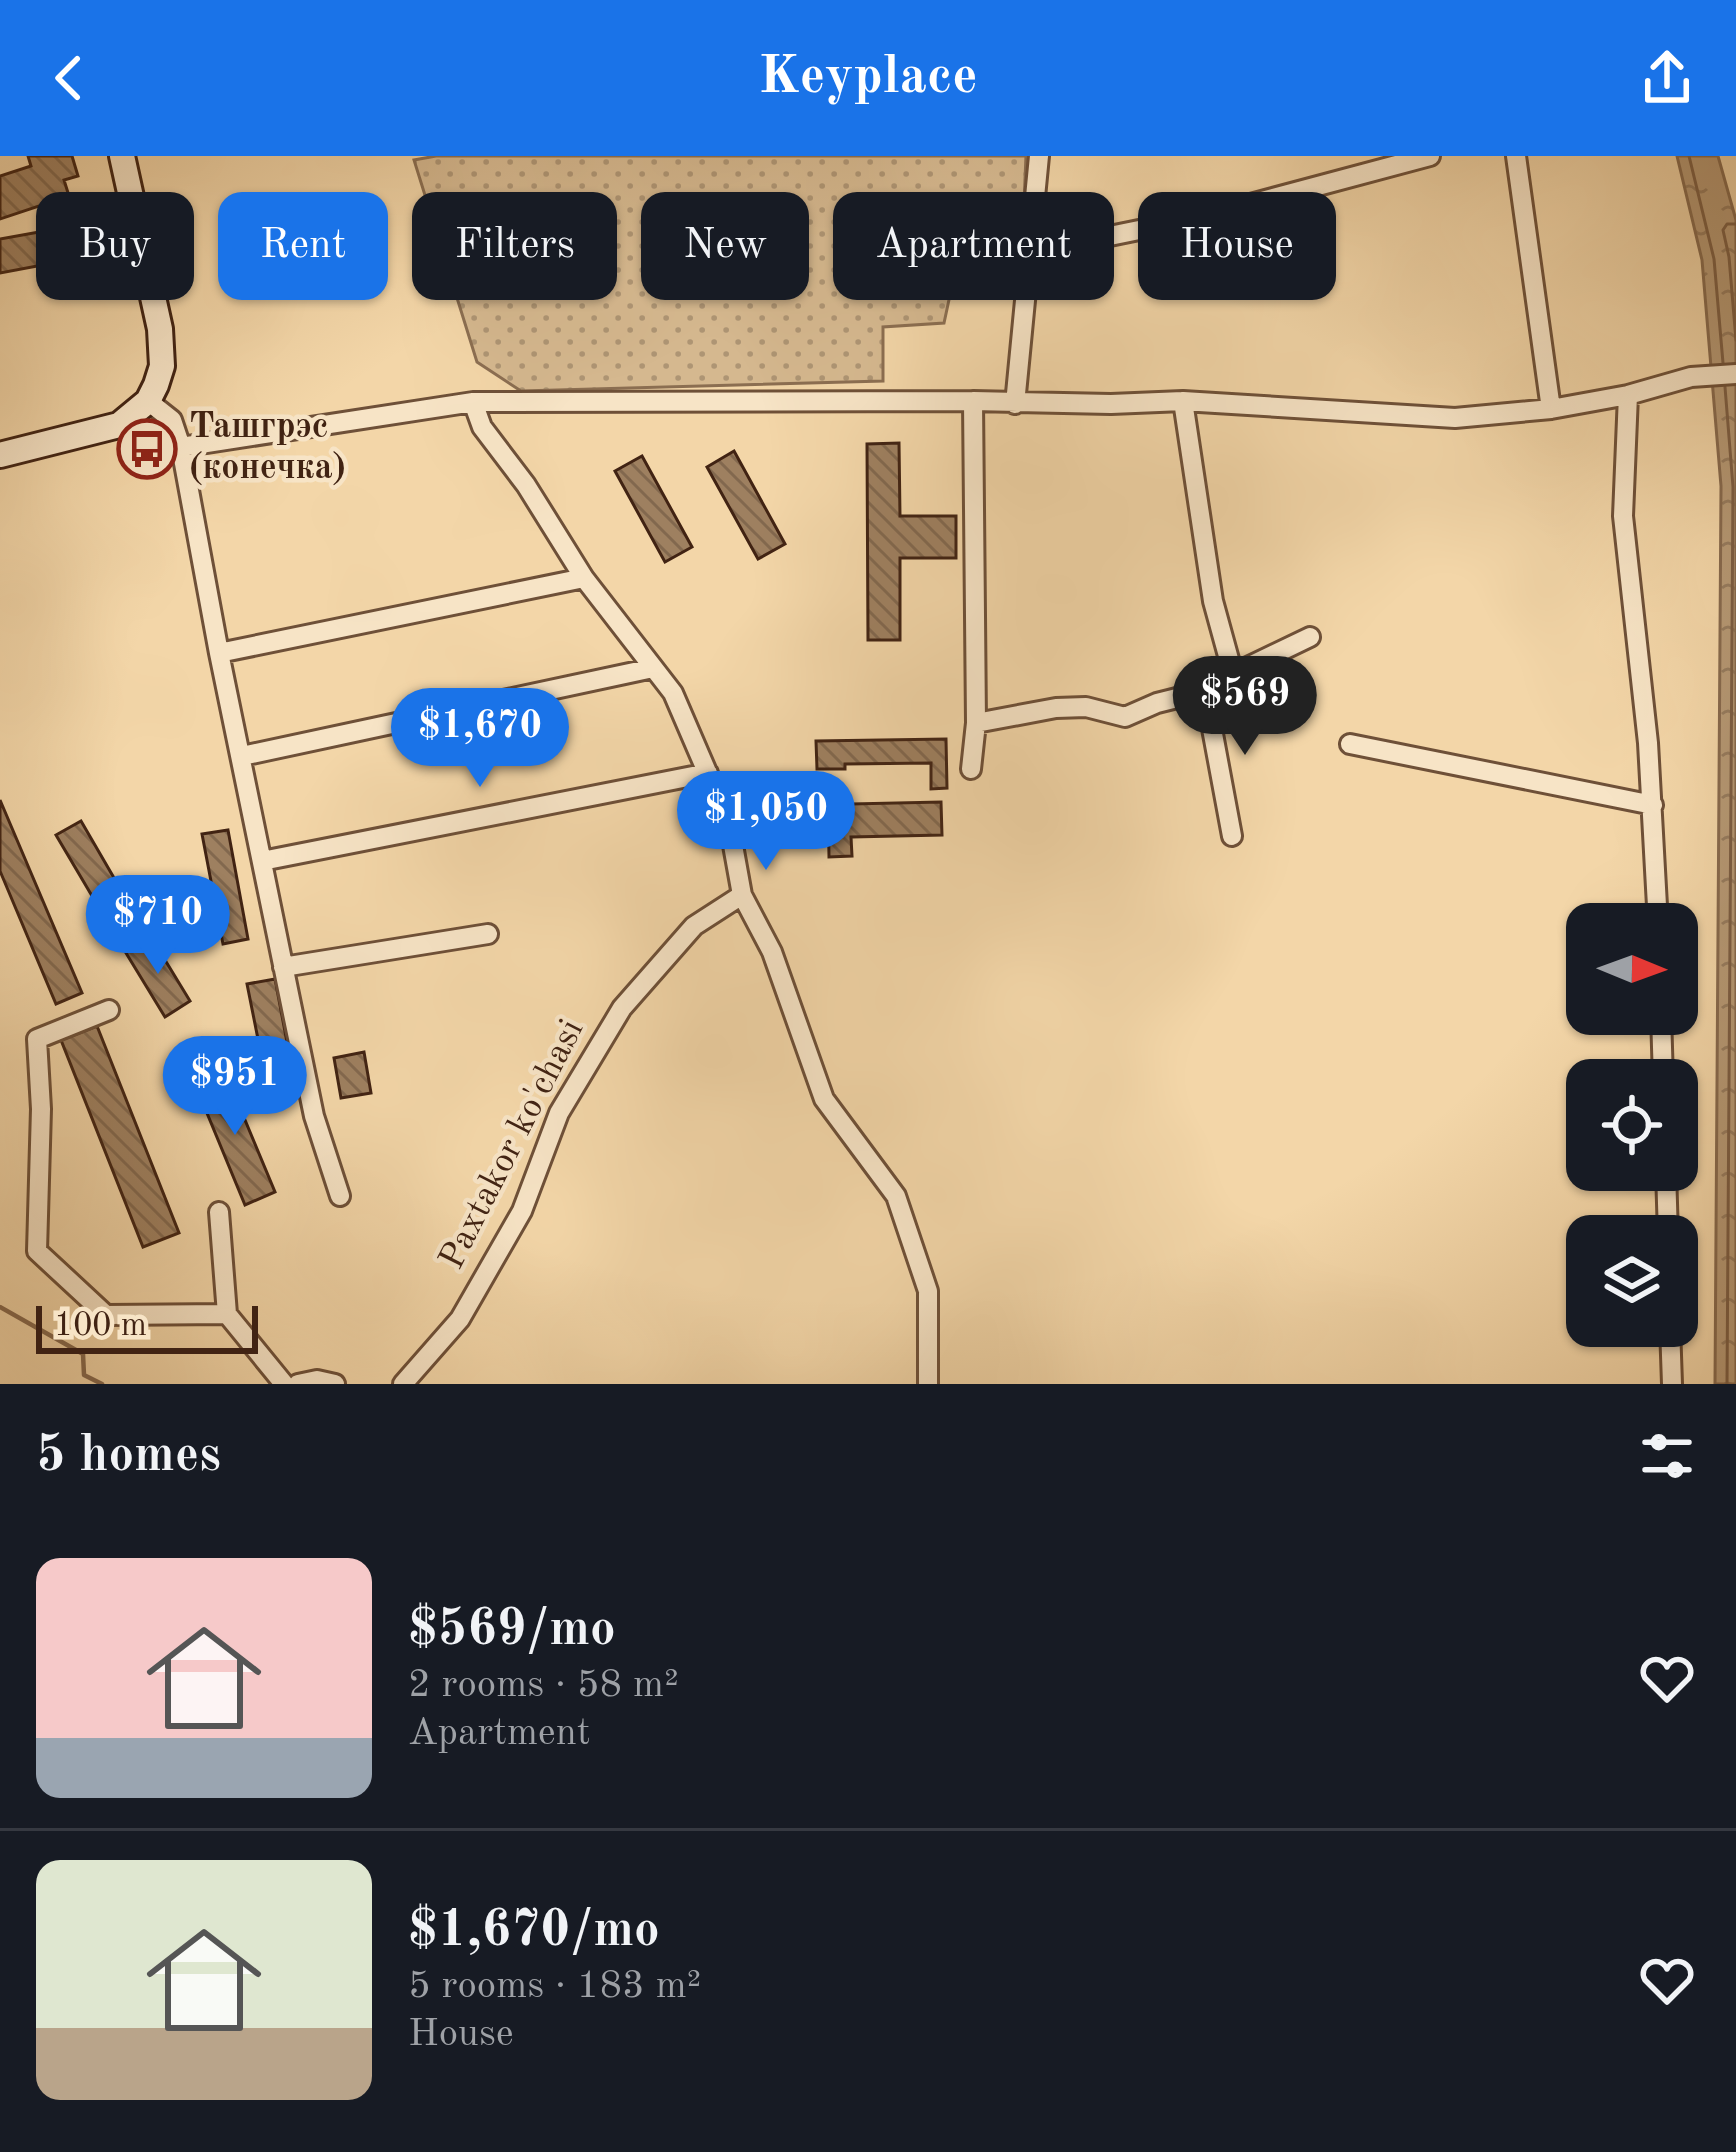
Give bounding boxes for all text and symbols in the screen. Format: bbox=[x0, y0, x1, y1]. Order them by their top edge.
icon: back bbox=[36, 45, 102, 111]
icon: share bbox=[1634, 45, 1700, 111]
text: Keyplace bbox=[758, 51, 978, 105]
chip: Buy bbox=[36, 192, 194, 300]
chip: Rent bbox=[218, 192, 388, 300]
chip: Filters bbox=[412, 192, 617, 300]
chip: New bbox=[641, 192, 809, 300]
chip: Apartment bbox=[833, 192, 1114, 300]
chip: House bbox=[1138, 192, 1336, 300]
place label: Ташгрэс (конечка) bbox=[189, 410, 346, 487]
bus stop icon: Ташгрэс (конечка) bbox=[116, 418, 178, 480]
pin: $569 bbox=[1174, 656, 1316, 758]
text: $569 bbox=[1200, 675, 1290, 714]
pin: $1,670 bbox=[382, 688, 578, 790]
text: $1,670 bbox=[418, 707, 542, 746]
pin: $1,050 bbox=[668, 771, 864, 873]
text: $1,050 bbox=[704, 790, 828, 829]
pin: $710 bbox=[87, 875, 229, 977]
text: $710 bbox=[113, 894, 203, 933]
north arrow bbox=[1566, 903, 1698, 1035]
map controls bbox=[1566, 903, 1698, 1347]
street label: Paxtakor ko'chasi bbox=[435, 1014, 591, 1276]
pin: $951 bbox=[164, 1036, 306, 1138]
text: $951 bbox=[190, 1055, 280, 1094]
button: locate bbox=[1566, 1059, 1698, 1191]
button: layers bbox=[1566, 1215, 1698, 1347]
scale bar bbox=[36, 1300, 258, 1353]
text: 100 m bbox=[54, 1310, 147, 1343]
icon: filters bbox=[1634, 1423, 1700, 1489]
text: 5 homes bbox=[36, 1431, 221, 1482]
text: $569/mo bbox=[408, 1605, 616, 1656]
icon: home bbox=[132, 1606, 276, 1750]
icon: heart bbox=[1634, 1645, 1700, 1711]
text: 2 rooms · 58 m² bbox=[408, 1666, 679, 1705]
text: Apartment bbox=[408, 1714, 591, 1753]
text: $1,670/mo bbox=[408, 1906, 660, 1957]
icon: home bbox=[132, 1908, 276, 2052]
icon: heart bbox=[1634, 1947, 1700, 2013]
text: 5 rooms · 183 m² bbox=[408, 1967, 701, 2006]
text: House bbox=[408, 2015, 514, 2054]

